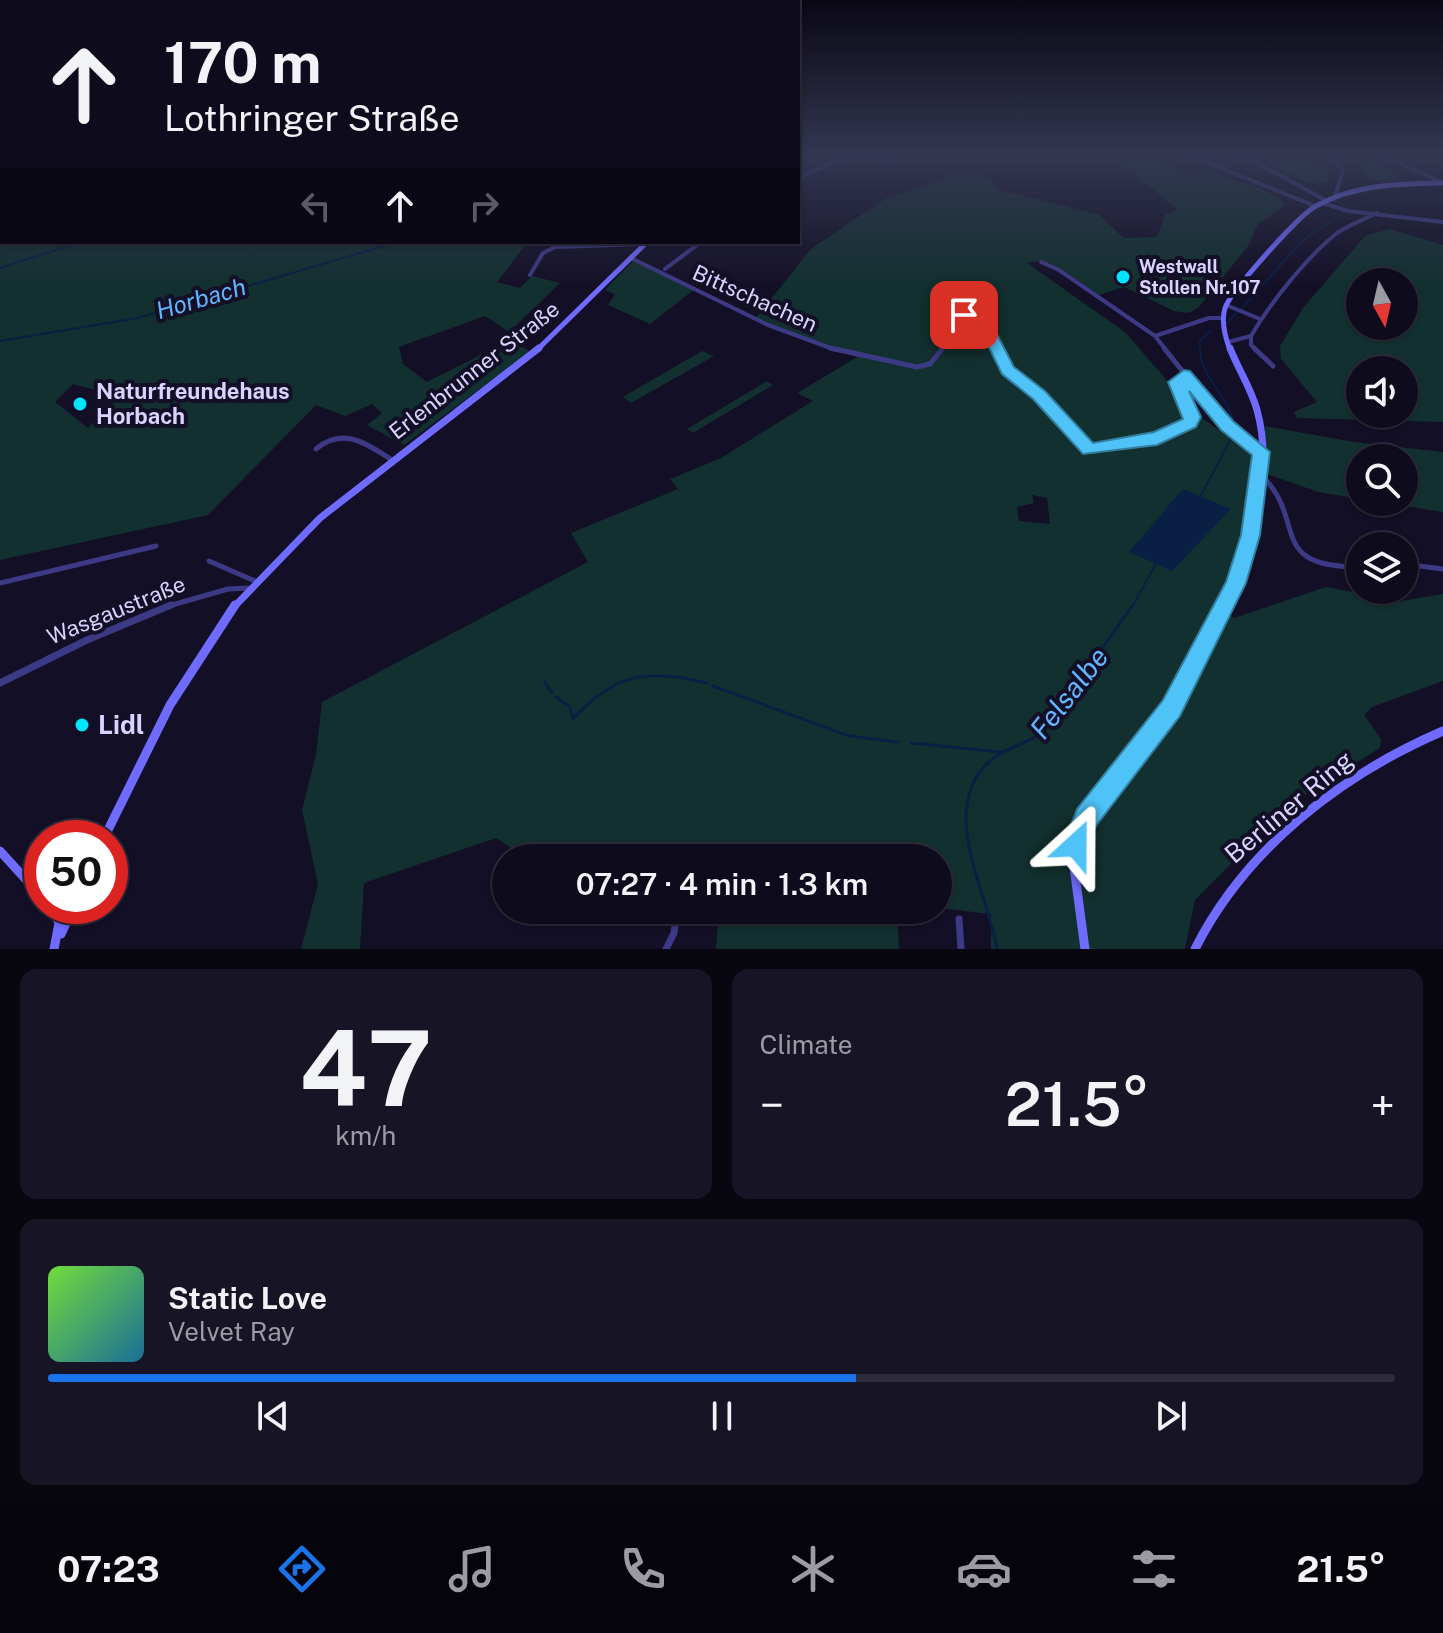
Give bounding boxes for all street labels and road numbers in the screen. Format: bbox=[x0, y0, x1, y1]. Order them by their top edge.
street label: Bittschachen bbox=[689, 259, 821, 337]
street label: Erlenbrunner Straße bbox=[384, 296, 564, 444]
street label: Wasgaustraße bbox=[43, 570, 189, 650]
street label: Berliner Ring bbox=[1218, 744, 1359, 869]

